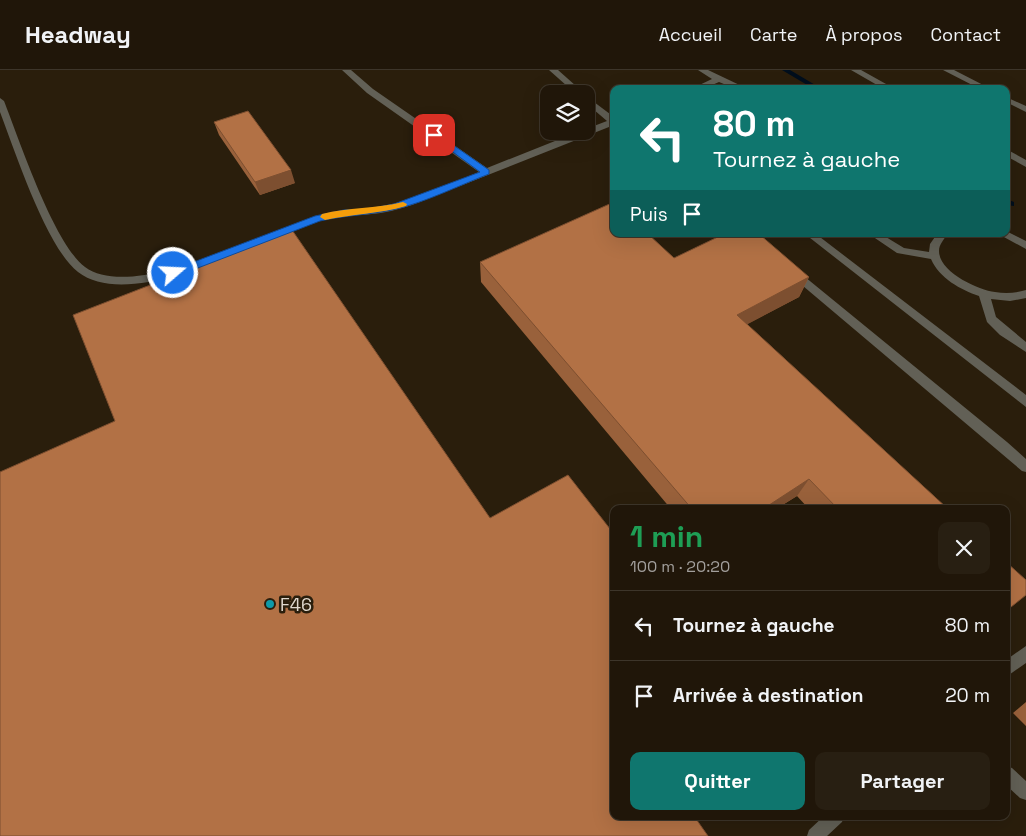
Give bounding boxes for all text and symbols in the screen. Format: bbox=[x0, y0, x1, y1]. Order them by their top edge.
text: Headway bbox=[25, 19, 131, 50]
text: Accueil bbox=[659, 23, 722, 46]
text: Carte bbox=[750, 23, 797, 46]
text: À propos bbox=[825, 23, 903, 46]
text: Contact bbox=[931, 23, 1001, 46]
map controls bbox=[540, 85, 595, 140]
button: layers bbox=[540, 85, 595, 140]
text: 80 m bbox=[713, 102, 795, 146]
icon: left bbox=[630, 105, 695, 170]
pin bbox=[413, 114, 455, 156]
icon: arrive bbox=[420, 121, 448, 149]
text: Tournez à gauche bbox=[713, 145, 900, 173]
icon: arrive bbox=[678, 200, 706, 228]
text: Puis bbox=[630, 202, 668, 227]
position arrow bbox=[146, 246, 198, 298]
text: 1 min bbox=[630, 517, 703, 556]
button: close bbox=[938, 522, 990, 574]
text: 100 m · 20:20 bbox=[630, 556, 730, 577]
place label: F46 bbox=[280, 593, 312, 616]
marker: F46 bbox=[264, 598, 276, 610]
icon: left bbox=[630, 612, 658, 640]
text: Tournez à gauche bbox=[673, 613, 835, 638]
text: 80 m bbox=[945, 613, 990, 638]
icon: arrive bbox=[630, 682, 658, 710]
text: Arrivée à destination bbox=[673, 683, 863, 708]
text: 20 m bbox=[945, 683, 990, 708]
button: Quitter bbox=[630, 752, 805, 810]
button: Partager bbox=[815, 752, 990, 810]

